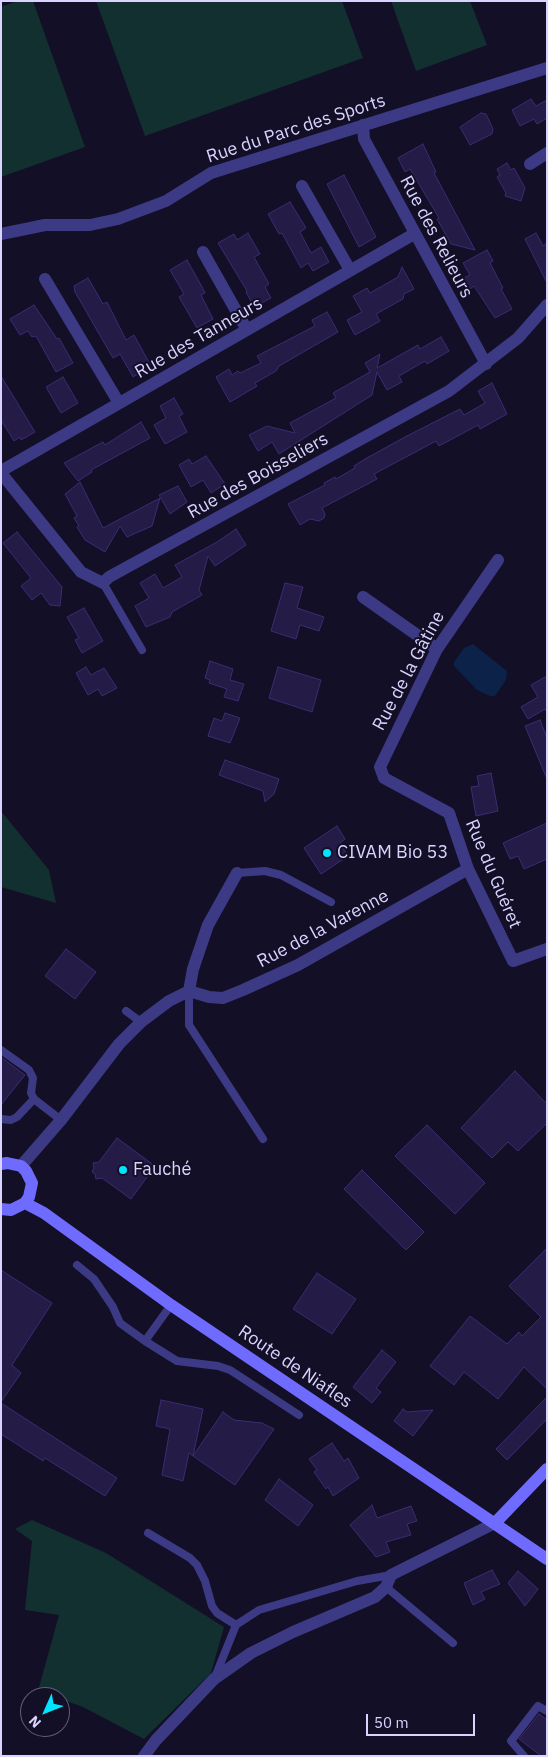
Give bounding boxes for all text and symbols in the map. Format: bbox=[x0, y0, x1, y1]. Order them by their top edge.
street label: Rue du Parc des Sports bbox=[204, 90, 388, 168]
street label: Rue des Relieurs bbox=[395, 172, 477, 302]
street label: Rue des Tanneurs bbox=[131, 293, 267, 383]
street label: Rue des Boisseliers bbox=[184, 428, 332, 524]
street label: Rue de la Gâtine bbox=[368, 608, 450, 734]
street label: Rue du Guéret bbox=[460, 816, 526, 932]
place label: CIVAM Bio 53 bbox=[337, 842, 448, 864]
marker: CIVAM Bio 53 bbox=[321, 847, 333, 859]
street label: Rue de la Varenne bbox=[253, 885, 393, 973]
place label: Fauché bbox=[133, 1159, 191, 1181]
marker: Fauché bbox=[117, 1164, 129, 1176]
street label: Route de Niafles bbox=[234, 1321, 356, 1413]
north arrow bbox=[20, 1687, 70, 1737]
scale bar bbox=[368, 1704, 477, 1736]
text: N bbox=[25, 1712, 45, 1732]
text: 50 m bbox=[374, 1713, 409, 1732]

